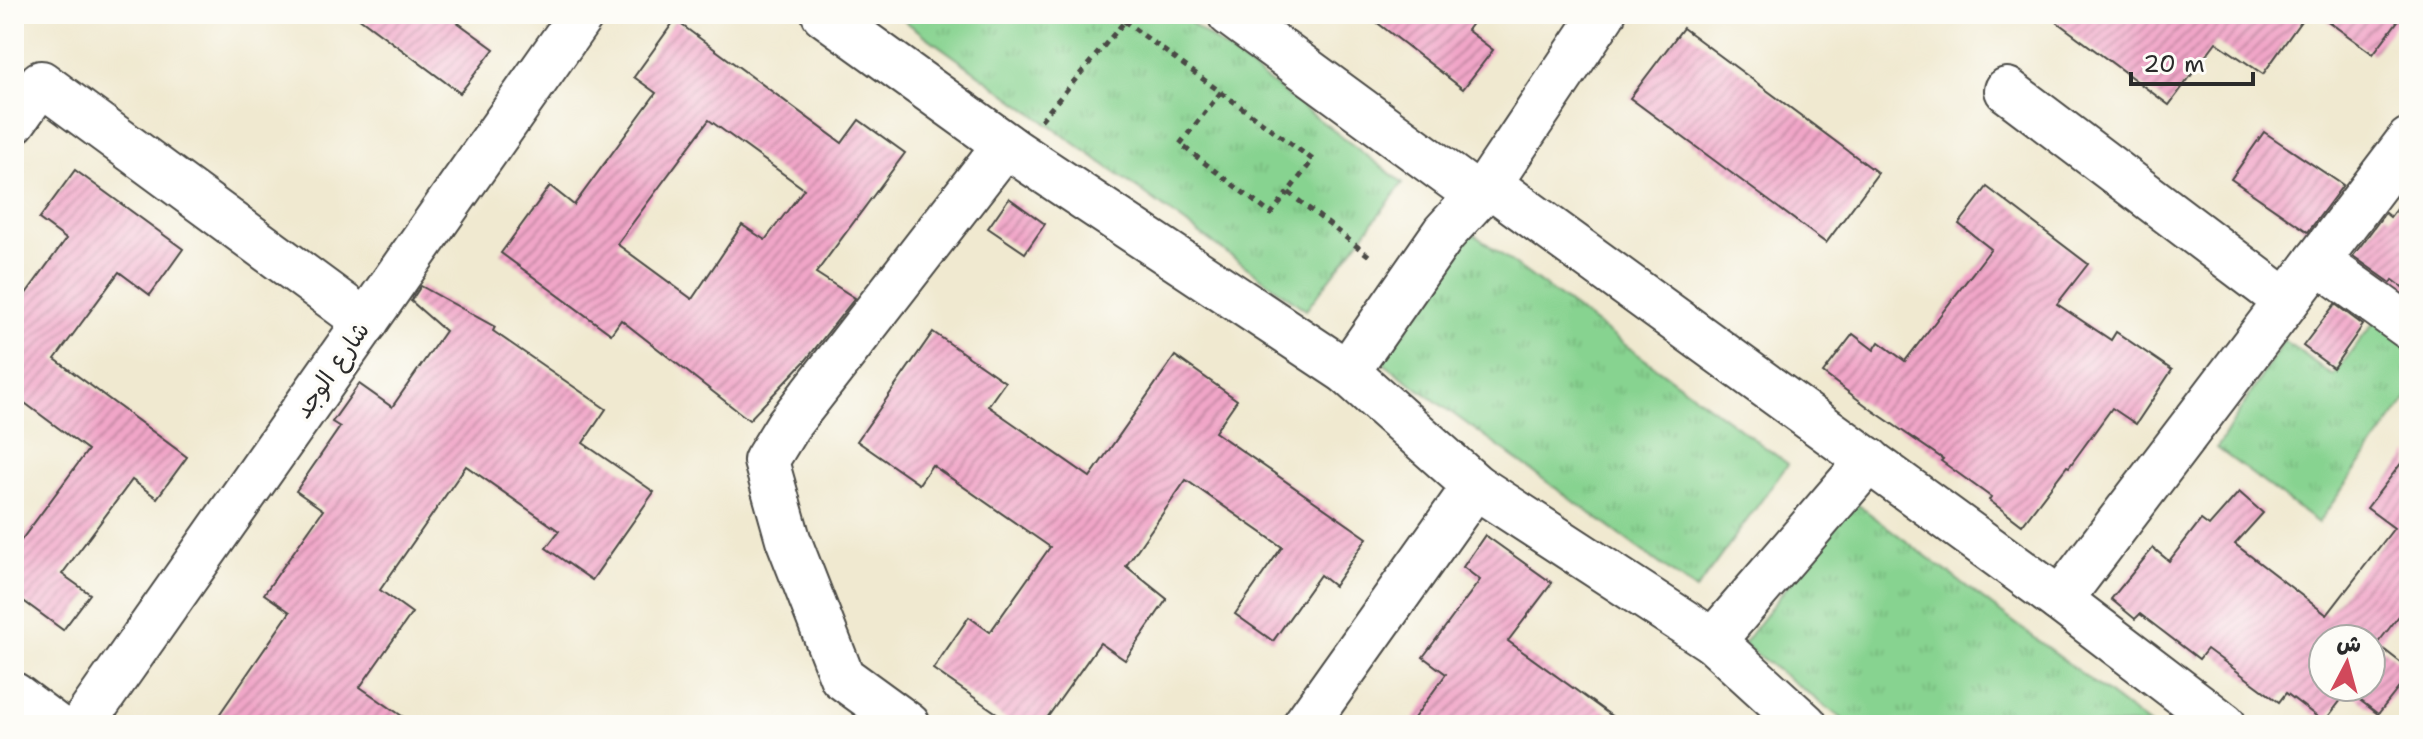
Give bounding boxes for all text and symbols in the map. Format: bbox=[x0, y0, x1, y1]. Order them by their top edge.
scale bar bbox=[2131, 36, 2253, 86]
text: 20 m bbox=[2143, 48, 2205, 80]
street label: شارع الوجد bbox=[287, 316, 378, 425]
north arrow bbox=[2307, 623, 2387, 703]
text: ش bbox=[2335, 628, 2363, 659]

